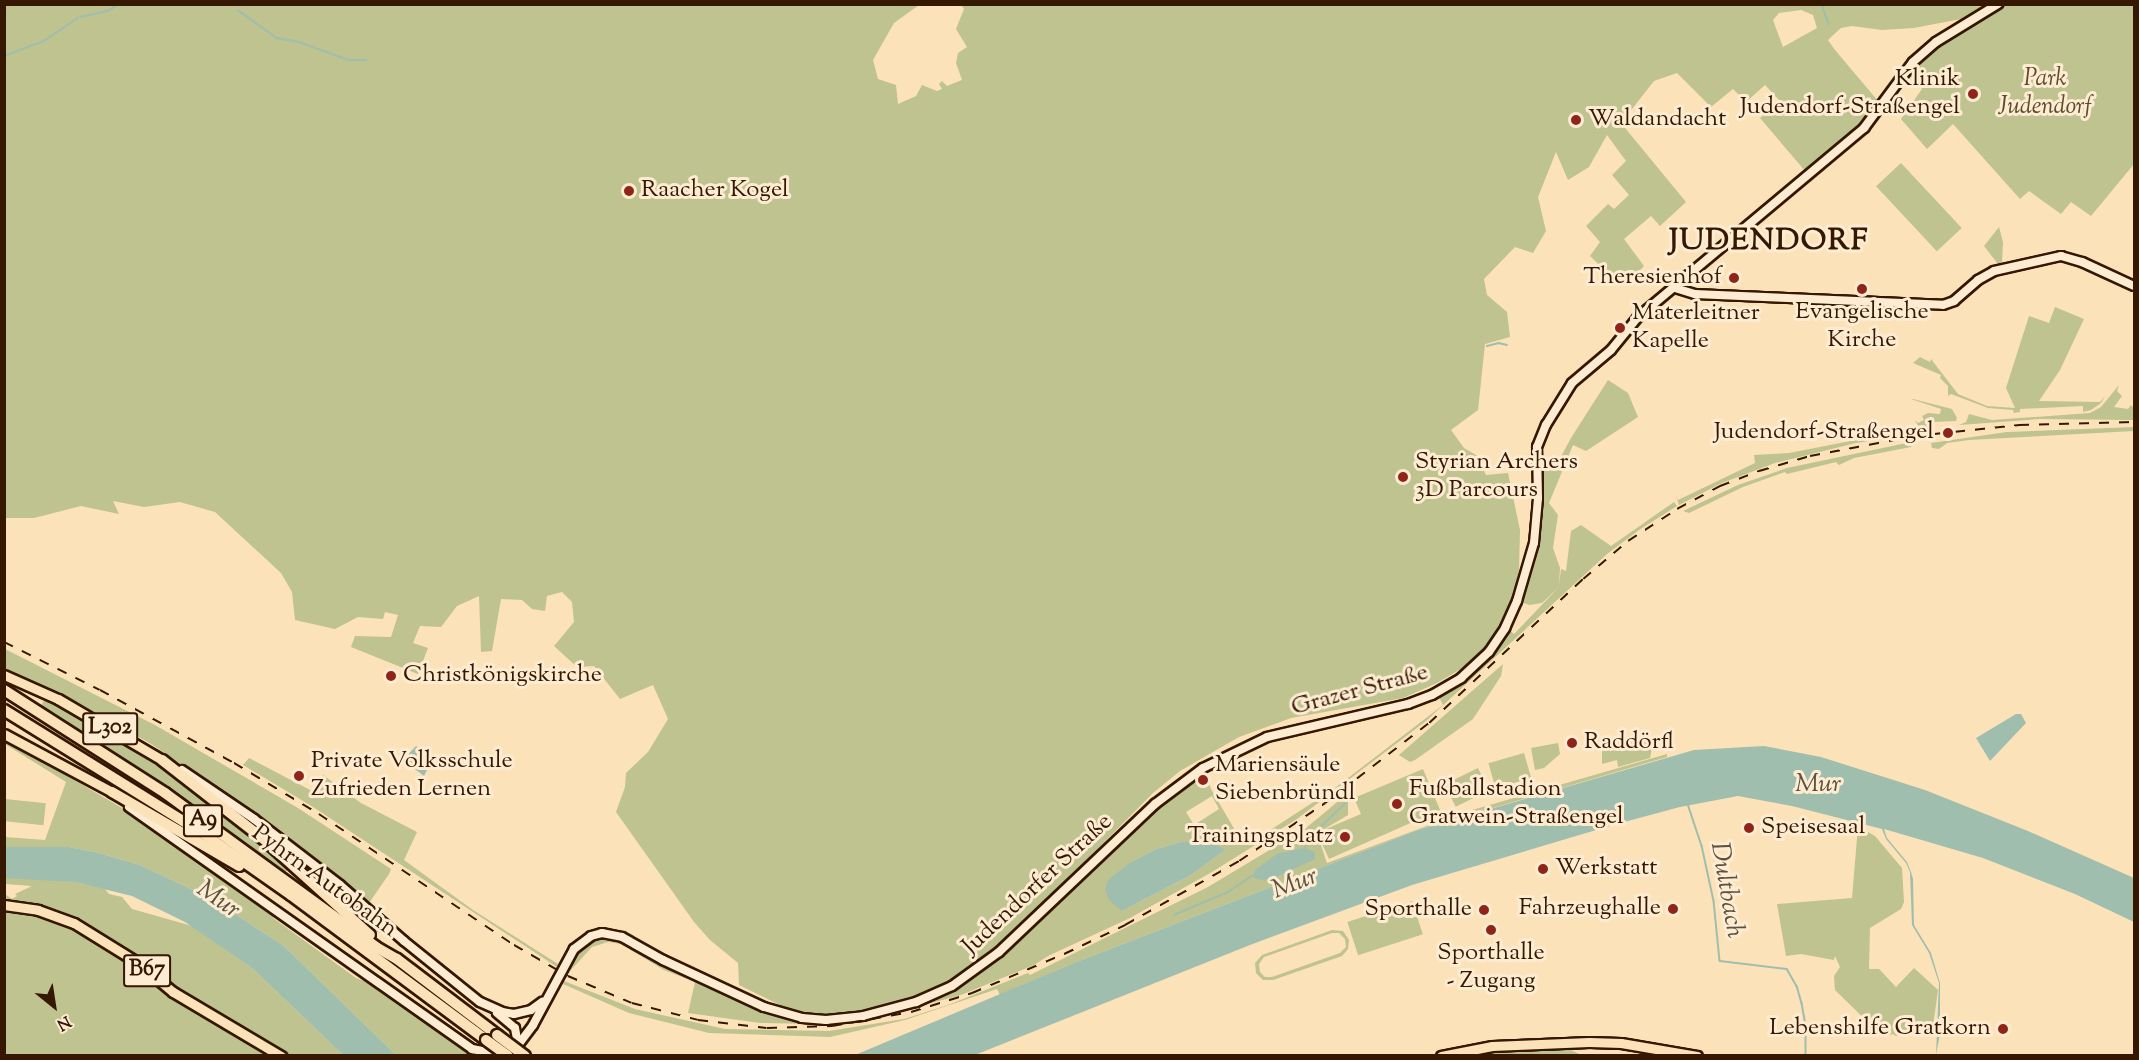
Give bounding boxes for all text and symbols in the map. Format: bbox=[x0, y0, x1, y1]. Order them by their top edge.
place label: Klinik Judendorf-Straßengel bbox=[1740, 66, 1960, 122]
park label: Park Judendorf bbox=[1998, 66, 2092, 122]
marker: Klinik Judendorf-Straßengel bbox=[1964, 85, 1982, 103]
place label: Waldandacht bbox=[1588, 106, 1726, 134]
marker: Waldandacht bbox=[1569, 113, 1583, 127]
place label: Raacher Kogel bbox=[641, 177, 789, 205]
marker: Raacher Kogel bbox=[622, 184, 636, 198]
district label: JUDENDORF bbox=[1669, 224, 1869, 260]
place label: Theresienhof bbox=[1583, 264, 1722, 292]
marker: Theresienhof bbox=[1727, 271, 1741, 285]
marker: Evangelische Kirche bbox=[1855, 282, 1869, 296]
place label: Evangelische Kirche bbox=[1795, 299, 1929, 355]
place label: Materleitner Kapelle bbox=[1632, 300, 1760, 356]
marker: Materleitner Kapelle bbox=[1613, 321, 1627, 335]
place label: Judendorf-Straßengel bbox=[1714, 419, 1934, 447]
marker: Judendorf-Straßengel bbox=[1939, 424, 1957, 442]
place label: Styrian Archers 3D Parcours bbox=[1415, 449, 1578, 505]
marker: Styrian Archers 3D Parcours bbox=[1396, 470, 1410, 484]
street label: Grazer Straße bbox=[1288, 659, 1432, 723]
place label: Christkönigskirche bbox=[403, 662, 602, 690]
marker: Christkönigskirche bbox=[384, 669, 398, 683]
road number: L302 bbox=[82, 710, 138, 748]
place label: Raddörfl bbox=[1584, 729, 1674, 757]
marker: Raddörfl bbox=[1565, 736, 1579, 750]
place label: Private Volksschule Zufrieden Lernen bbox=[311, 748, 513, 804]
place label: Mariensäule Siebenbründl bbox=[1215, 752, 1355, 808]
marker: Private Volksschule Zufrieden Lernen bbox=[292, 769, 306, 783]
water label: Mur bbox=[1795, 769, 1841, 801]
marker: Mariensäule Siebenbründl bbox=[1196, 773, 1210, 787]
place label: Fußballstadion Gratwein-Straßengel bbox=[1409, 776, 1624, 832]
marker: Fußballstadion Gratwein-Straßengel bbox=[1390, 797, 1404, 811]
road number: A9 bbox=[182, 802, 224, 840]
street label: Judendorfer Straße bbox=[957, 808, 1119, 962]
place label: Speisesaal bbox=[1761, 814, 1865, 842]
street label: Pyhrn Autobahn bbox=[245, 819, 403, 945]
marker: Speisesaal bbox=[1742, 821, 1756, 835]
place label: Trainingsplatz bbox=[1187, 823, 1333, 851]
marker: Trainingsplatz bbox=[1338, 830, 1352, 844]
water label: Dultbach bbox=[1702, 840, 1750, 940]
place label: Werkstatt bbox=[1555, 855, 1657, 883]
water label: Mur bbox=[1268, 861, 1322, 907]
marker: Werkstatt bbox=[1536, 862, 1550, 876]
water label: Mur bbox=[190, 874, 246, 926]
place label: Fahrzeughalle bbox=[1519, 895, 1661, 923]
place label: Sporthalle bbox=[1365, 896, 1472, 924]
marker: Fahrzeughalle bbox=[1666, 902, 1680, 916]
marker: Sporthalle bbox=[1477, 903, 1491, 917]
marker: Sporthalle - Zugang bbox=[1484, 923, 1498, 937]
place label: Sporthalle - Zugang bbox=[1437, 940, 1545, 996]
road number: B67 bbox=[123, 952, 171, 990]
north arrow bbox=[24, 976, 84, 1036]
text: N bbox=[52, 1009, 75, 1035]
place label: Lebenshilfe Gratkorn bbox=[1769, 1015, 1991, 1043]
marker: Lebenshilfe Gratkorn bbox=[1996, 1022, 2010, 1036]

